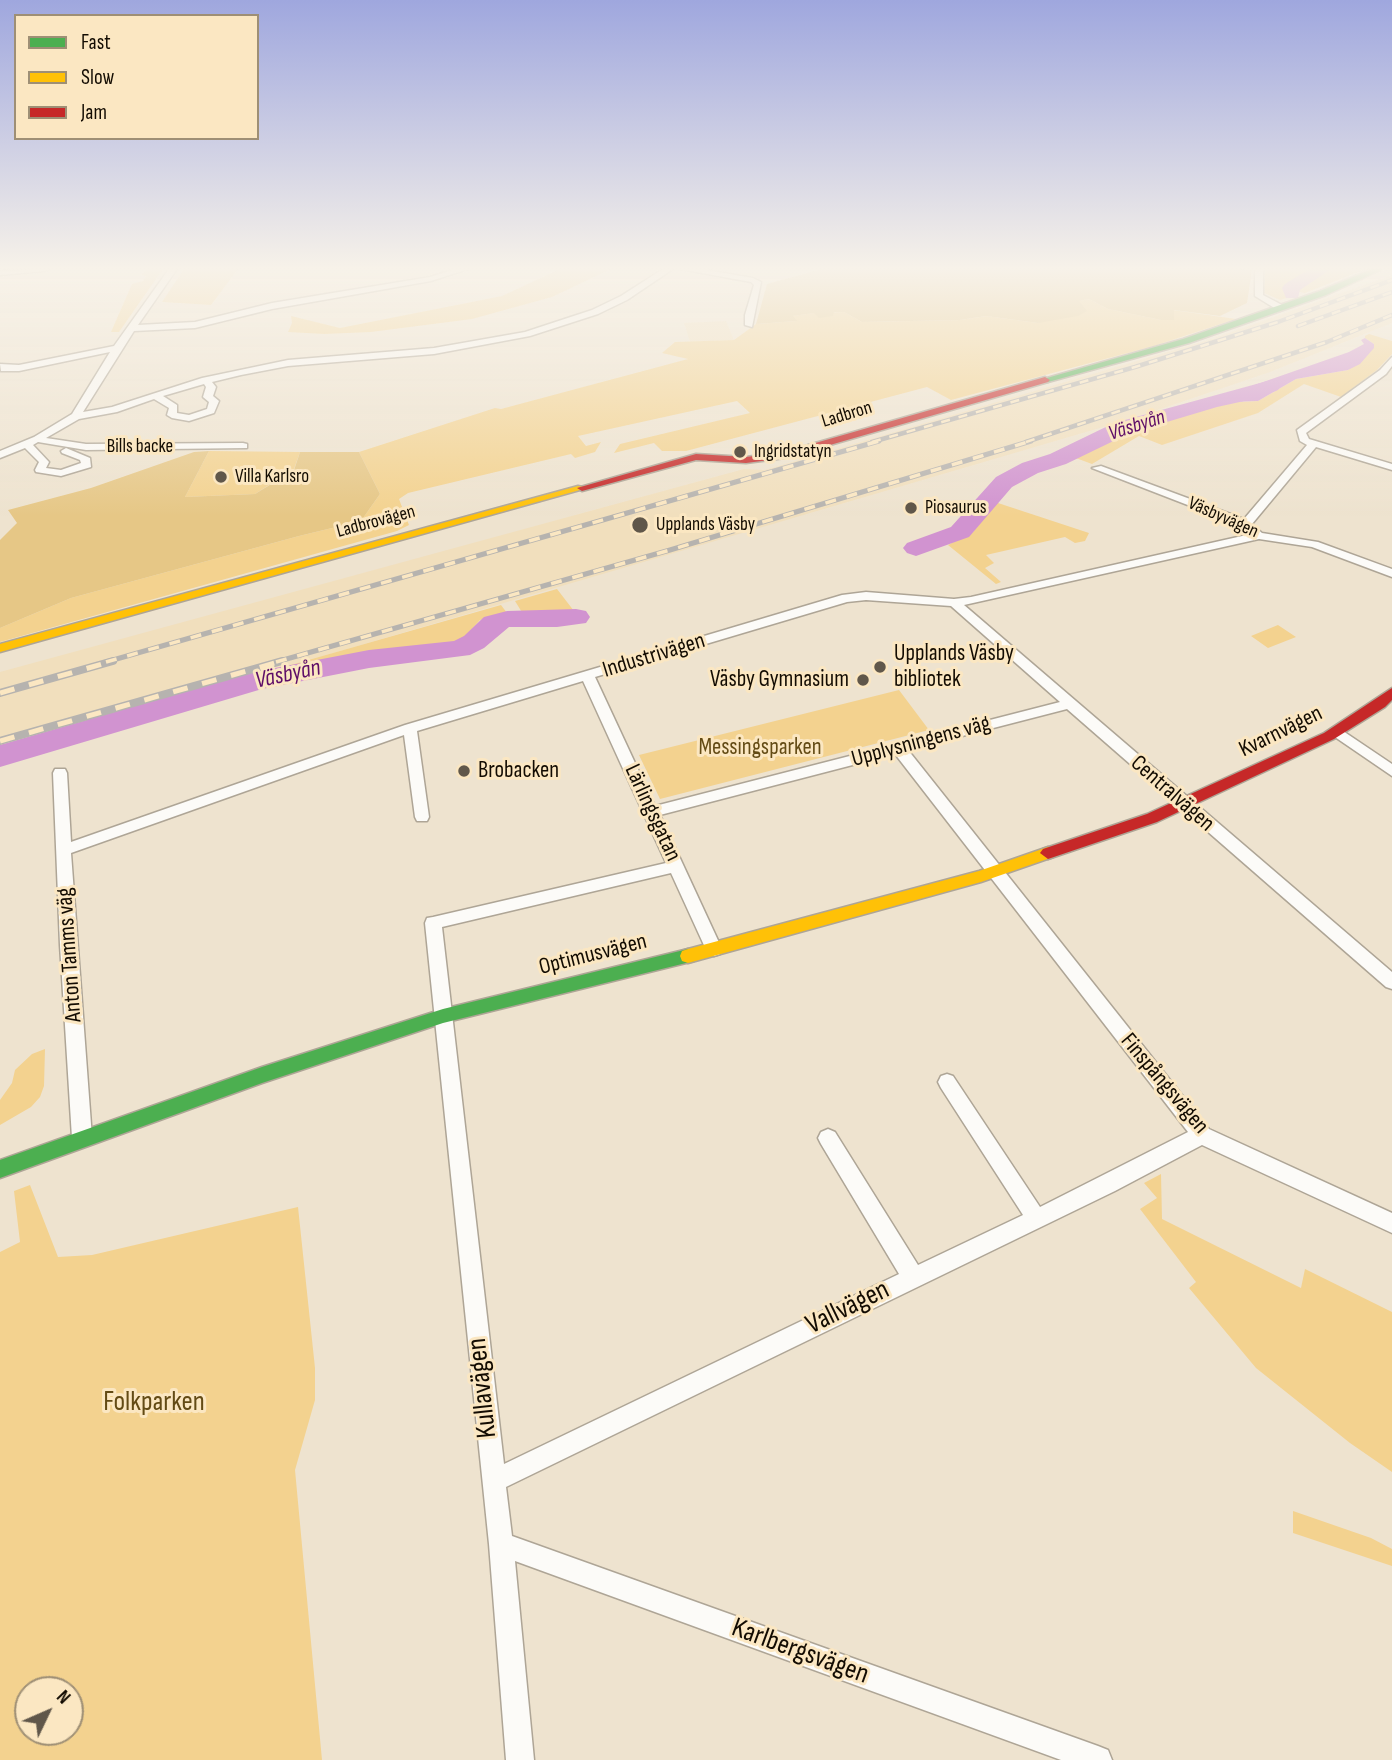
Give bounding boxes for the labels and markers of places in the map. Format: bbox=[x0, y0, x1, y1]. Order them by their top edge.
place label: Ingridstatyn bbox=[754, 441, 832, 463]
marker: Ingridstatyn bbox=[732, 444, 748, 460]
place label: Villa Karlsro bbox=[235, 466, 309, 488]
marker: Villa Karlsro bbox=[213, 469, 229, 485]
place label: Piosaurus bbox=[925, 497, 987, 519]
marker: Piosaurus bbox=[903, 500, 919, 516]
place label: Upplands Väsby bbox=[656, 514, 755, 536]
marker: Upplands Väsby bbox=[630, 515, 650, 535]
place label: Upplands Väsby bibliotek bbox=[894, 640, 1014, 694]
marker: Upplands Väsby bibliotek bbox=[872, 659, 888, 675]
place label: Väsby Gymnasium bbox=[710, 666, 849, 694]
marker: Väsby Gymnasium bbox=[855, 672, 871, 688]
place label: Brobacken bbox=[478, 757, 559, 785]
marker: Brobacken bbox=[456, 763, 472, 779]

